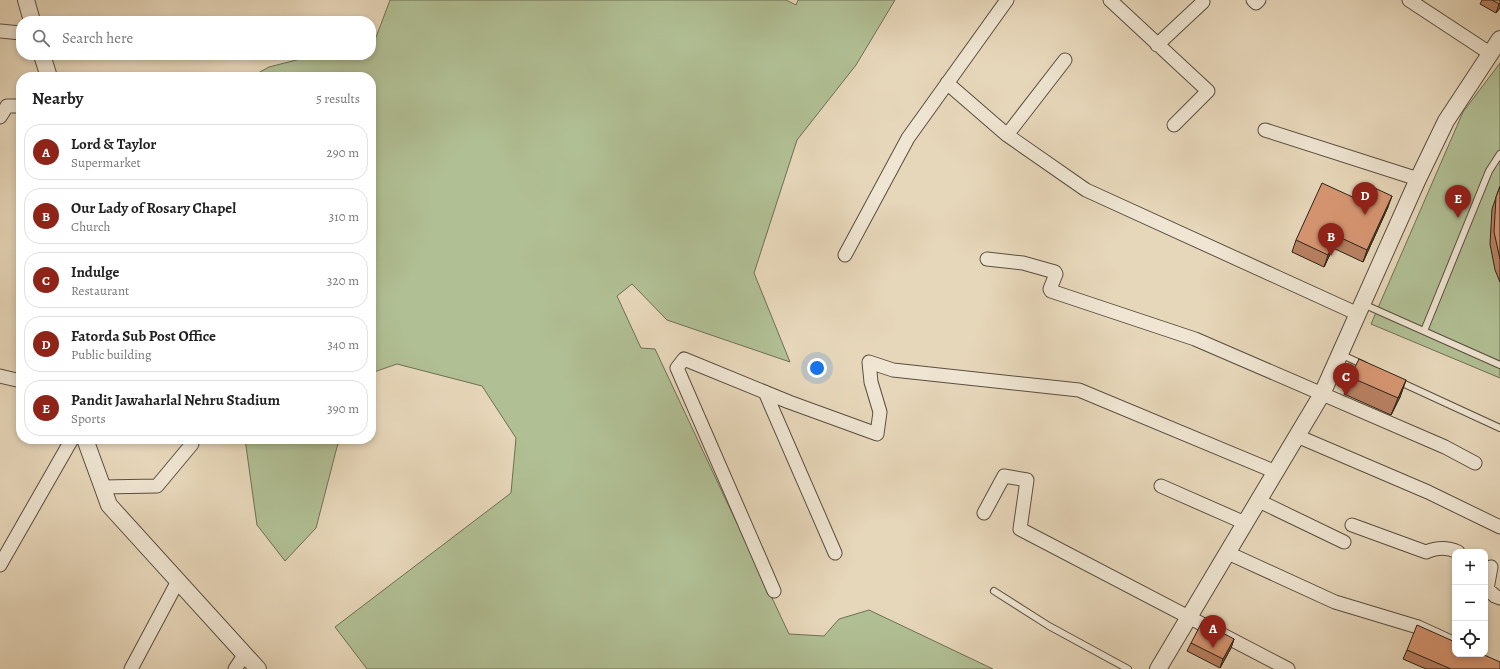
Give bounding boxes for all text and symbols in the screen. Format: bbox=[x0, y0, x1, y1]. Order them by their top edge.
search box bbox=[16, 16, 376, 60]
icon: search bbox=[30, 27, 52, 49]
text: Search here bbox=[62, 28, 133, 48]
text: Nearby bbox=[32, 87, 83, 110]
text: 5 results bbox=[316, 90, 360, 107]
text: Lord & Taylor bbox=[71, 134, 157, 154]
text: A bbox=[42, 144, 50, 161]
text: 290 m bbox=[327, 144, 359, 161]
text: Supermarket bbox=[71, 154, 141, 171]
pin: D bbox=[1352, 182, 1378, 215]
pin: E bbox=[1445, 185, 1471, 218]
text: Our Lady of Rosary Chapel bbox=[71, 198, 236, 218]
text: B bbox=[42, 208, 50, 225]
text: 310 m bbox=[329, 208, 359, 225]
text: Church bbox=[71, 218, 110, 235]
pin: B bbox=[1318, 223, 1344, 256]
text: Indulge bbox=[71, 262, 120, 282]
text: C bbox=[42, 272, 50, 289]
text: 320 m bbox=[327, 272, 359, 289]
text: Restaurant bbox=[71, 282, 129, 299]
text: Fatorda Sub Post Office bbox=[71, 326, 216, 346]
text: D bbox=[41, 336, 51, 353]
text: 340 m bbox=[327, 336, 359, 353]
text: Public building bbox=[71, 346, 151, 363]
your location bbox=[807, 358, 827, 378]
pin: C bbox=[1333, 363, 1359, 396]
text: Pandit Jawaharlal Nehru Stadium bbox=[71, 390, 280, 410]
text: E bbox=[42, 400, 50, 417]
text: 390 m bbox=[327, 400, 359, 417]
text: Sports bbox=[71, 410, 106, 427]
map controls bbox=[1452, 549, 1488, 657]
button: + bbox=[1452, 549, 1488, 585]
button: − bbox=[1452, 585, 1488, 621]
pin: A bbox=[1200, 615, 1226, 648]
button: locate bbox=[1452, 621, 1488, 657]

